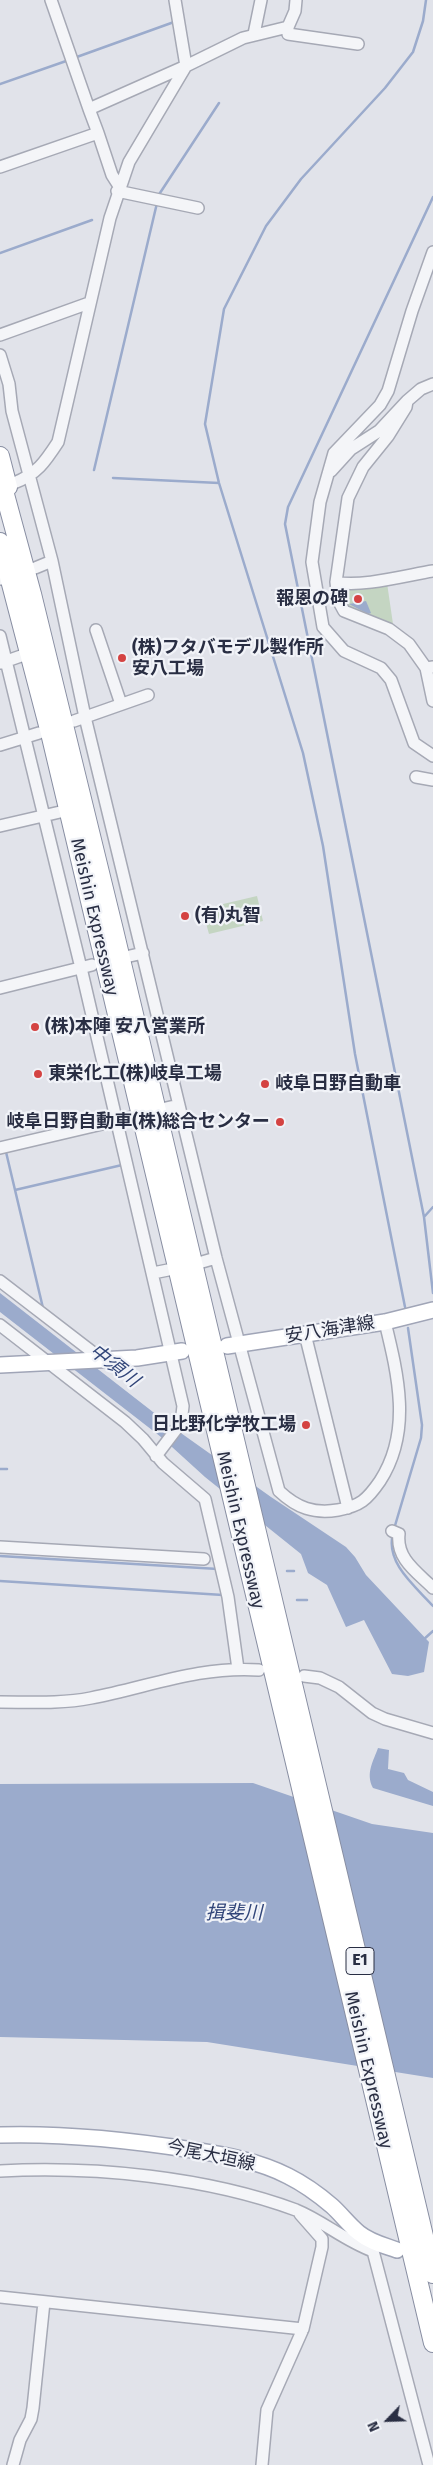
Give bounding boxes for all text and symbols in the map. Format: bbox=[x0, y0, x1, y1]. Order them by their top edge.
place label: 報恩の碑 bbox=[276, 588, 348, 610]
marker: 報恩の碑 bbox=[352, 593, 364, 605]
place label: (株)フタバモデル製作所 安八工場 bbox=[132, 637, 324, 680]
marker: (株)フタバモデル製作所 安八工場 bbox=[116, 652, 128, 664]
street label: Meishin Expressway bbox=[65, 836, 123, 998]
place label: (有)丸智 bbox=[195, 905, 261, 927]
marker: (有)丸智 bbox=[179, 910, 191, 922]
place label: (株)本陣 安八営業所 bbox=[45, 1016, 205, 1038]
marker: (株)本陣 安八営業所 bbox=[29, 1021, 41, 1033]
place label: 東栄化工(株)岐阜工場 bbox=[48, 1063, 222, 1085]
marker: 東栄化工(株)岐阜工場 bbox=[32, 1068, 44, 1080]
place label: 岐阜日野自動車 bbox=[275, 1073, 401, 1095]
marker: 岐阜日野自動車 bbox=[259, 1078, 271, 1090]
place label: 岐阜日野自動車(株)総合センター bbox=[6, 1111, 270, 1133]
marker: 岐阜日野自動車(株)総合センター bbox=[274, 1116, 286, 1128]
street label: 安八海津線 bbox=[284, 1312, 376, 1348]
water label: 中須川 bbox=[85, 1339, 143, 1393]
place label: 日比野化学牧工場 bbox=[152, 1414, 296, 1436]
marker: 日比野化学牧工場 bbox=[300, 1419, 312, 1431]
street label: Meishin Expressway bbox=[211, 1449, 269, 1611]
water label: 揖斐川 bbox=[206, 1903, 262, 1925]
road number: E1 bbox=[346, 1948, 374, 1974]
street label: Meishin Expressway bbox=[339, 1989, 397, 2151]
street label: 今尾大垣線 bbox=[165, 2136, 257, 2176]
north arrow bbox=[363, 2395, 413, 2445]
text: N bbox=[364, 2419, 383, 2434]

